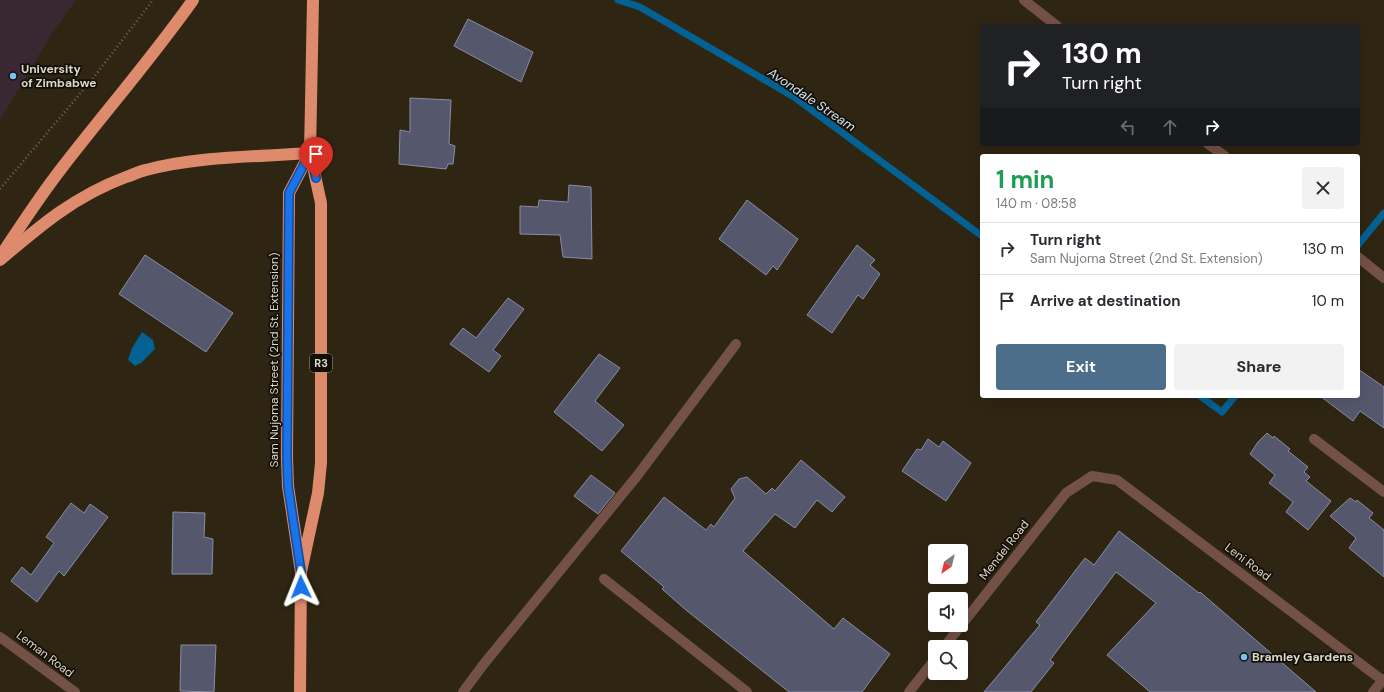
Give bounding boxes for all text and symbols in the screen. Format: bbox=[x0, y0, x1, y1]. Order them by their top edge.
text: 130 m bbox=[1062, 35, 1142, 72]
icon: right bbox=[996, 40, 1048, 92]
place label: University of Zimbabwe bbox=[21, 61, 97, 91]
water label: Avondale Stream bbox=[764, 63, 859, 135]
marker: University of Zimbabwe bbox=[8, 71, 18, 81]
text: Turn right bbox=[1062, 71, 1142, 95]
icon: left bbox=[1117, 116, 1139, 138]
icon: ahead bbox=[1159, 116, 1181, 138]
icon: right bbox=[1201, 116, 1223, 138]
pin bbox=[299, 137, 333, 178]
icon: arrive bbox=[305, 143, 327, 165]
text: 1 min bbox=[996, 164, 1054, 195]
button: close bbox=[1302, 167, 1344, 209]
text: 140 m · 08:58 bbox=[996, 195, 1077, 212]
text: Turn right bbox=[1030, 230, 1101, 250]
icon: right bbox=[996, 238, 1018, 260]
text: 130 m bbox=[1303, 239, 1344, 259]
text: Sam Nujoma Street (2nd St. Extension) bbox=[1030, 250, 1263, 267]
street label: Sam Nujoma Street (2nd St. Extension) bbox=[266, 253, 282, 467]
icon: arrive bbox=[996, 290, 1018, 312]
text: Arrive at destination bbox=[1030, 291, 1181, 311]
text: 10 m bbox=[1312, 291, 1344, 311]
button: Exit bbox=[996, 344, 1166, 390]
button: Share bbox=[1174, 344, 1344, 390]
road number: R3 bbox=[310, 354, 332, 372]
street label: Mendel Road bbox=[976, 517, 1032, 583]
street label: Leni Road bbox=[1222, 539, 1274, 585]
north arrow bbox=[928, 544, 968, 584]
map controls bbox=[928, 544, 968, 680]
position arrow bbox=[280, 566, 322, 608]
button: sound bbox=[928, 592, 968, 632]
street label: Leman Road bbox=[13, 627, 77, 681]
button: search bbox=[928, 640, 968, 680]
place label: Bramley Gardens bbox=[1252, 649, 1353, 665]
marker: Bramley Gardens bbox=[1239, 652, 1249, 662]

